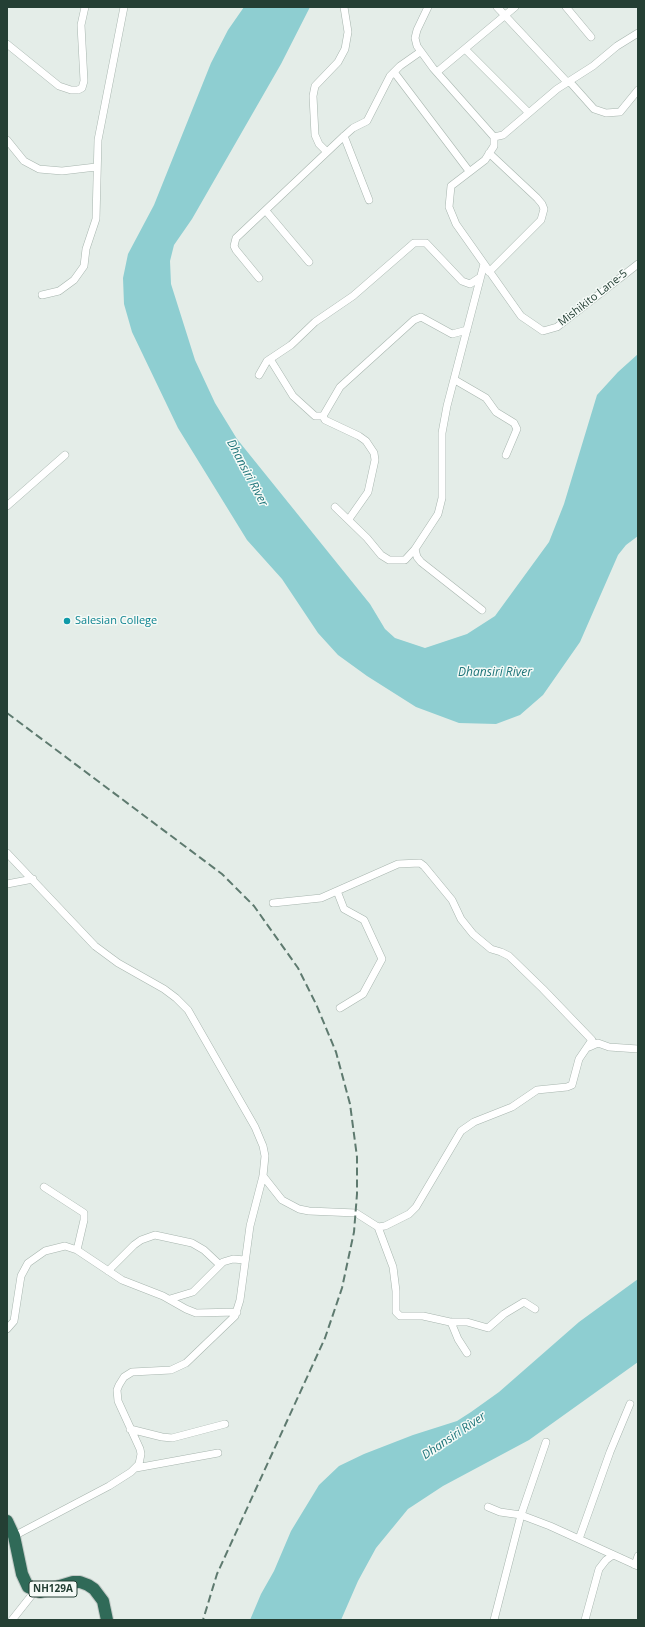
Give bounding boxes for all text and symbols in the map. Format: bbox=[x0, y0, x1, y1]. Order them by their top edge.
street label: Mishikito Lane-5 bbox=[556, 267, 630, 329]
water label: Dhansiri River bbox=[223, 437, 271, 509]
place label: Salesian College bbox=[75, 614, 157, 628]
marker: Salesian College bbox=[62, 616, 72, 626]
water label: Dhansiri River bbox=[458, 666, 532, 680]
water label: Dhansiri River bbox=[419, 1409, 489, 1463]
road number: NH129A bbox=[29, 1581, 77, 1597]

